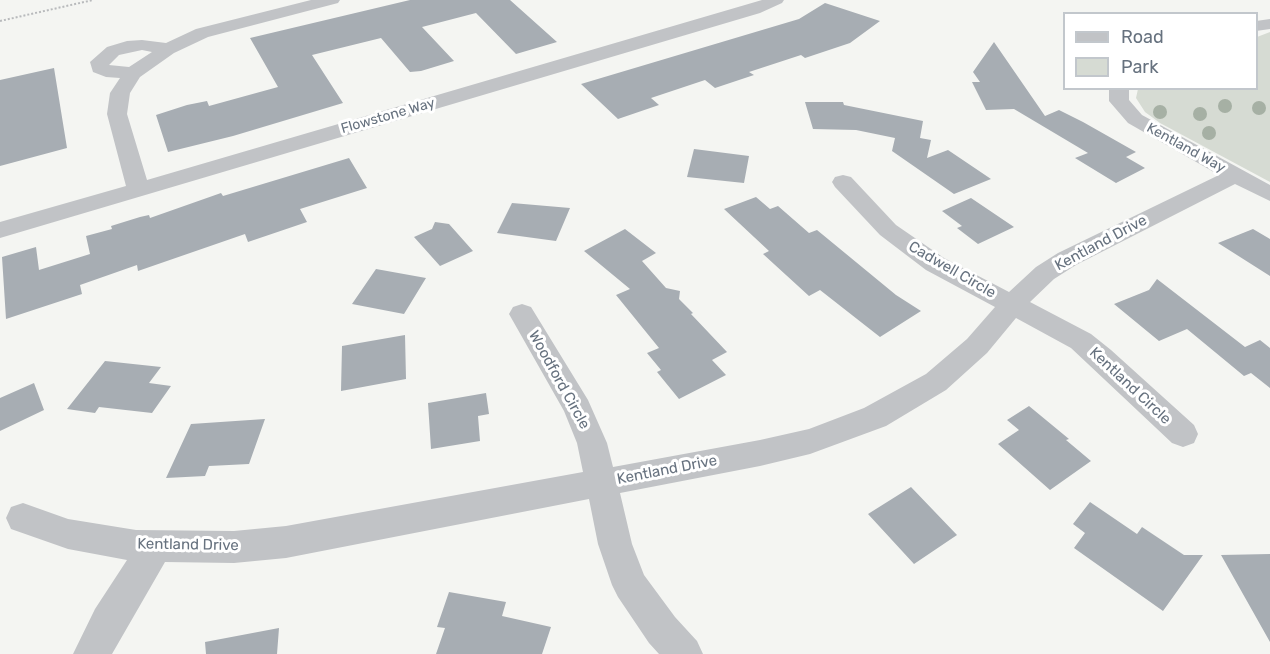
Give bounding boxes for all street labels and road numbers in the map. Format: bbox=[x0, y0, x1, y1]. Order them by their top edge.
street label: Flowstone Way bbox=[339, 95, 437, 137]
street label: Kentland Way bbox=[1144, 119, 1228, 177]
street label: Kentland Drive bbox=[1052, 211, 1150, 275]
street label: Cadwell Circle bbox=[905, 238, 999, 302]
street label: Woodford Circle bbox=[525, 328, 593, 432]
street label: Kentland Circle bbox=[1085, 344, 1175, 428]
street label: Kentland Drive bbox=[615, 451, 719, 489]
street label: Kentland Drive bbox=[137, 535, 239, 555]

